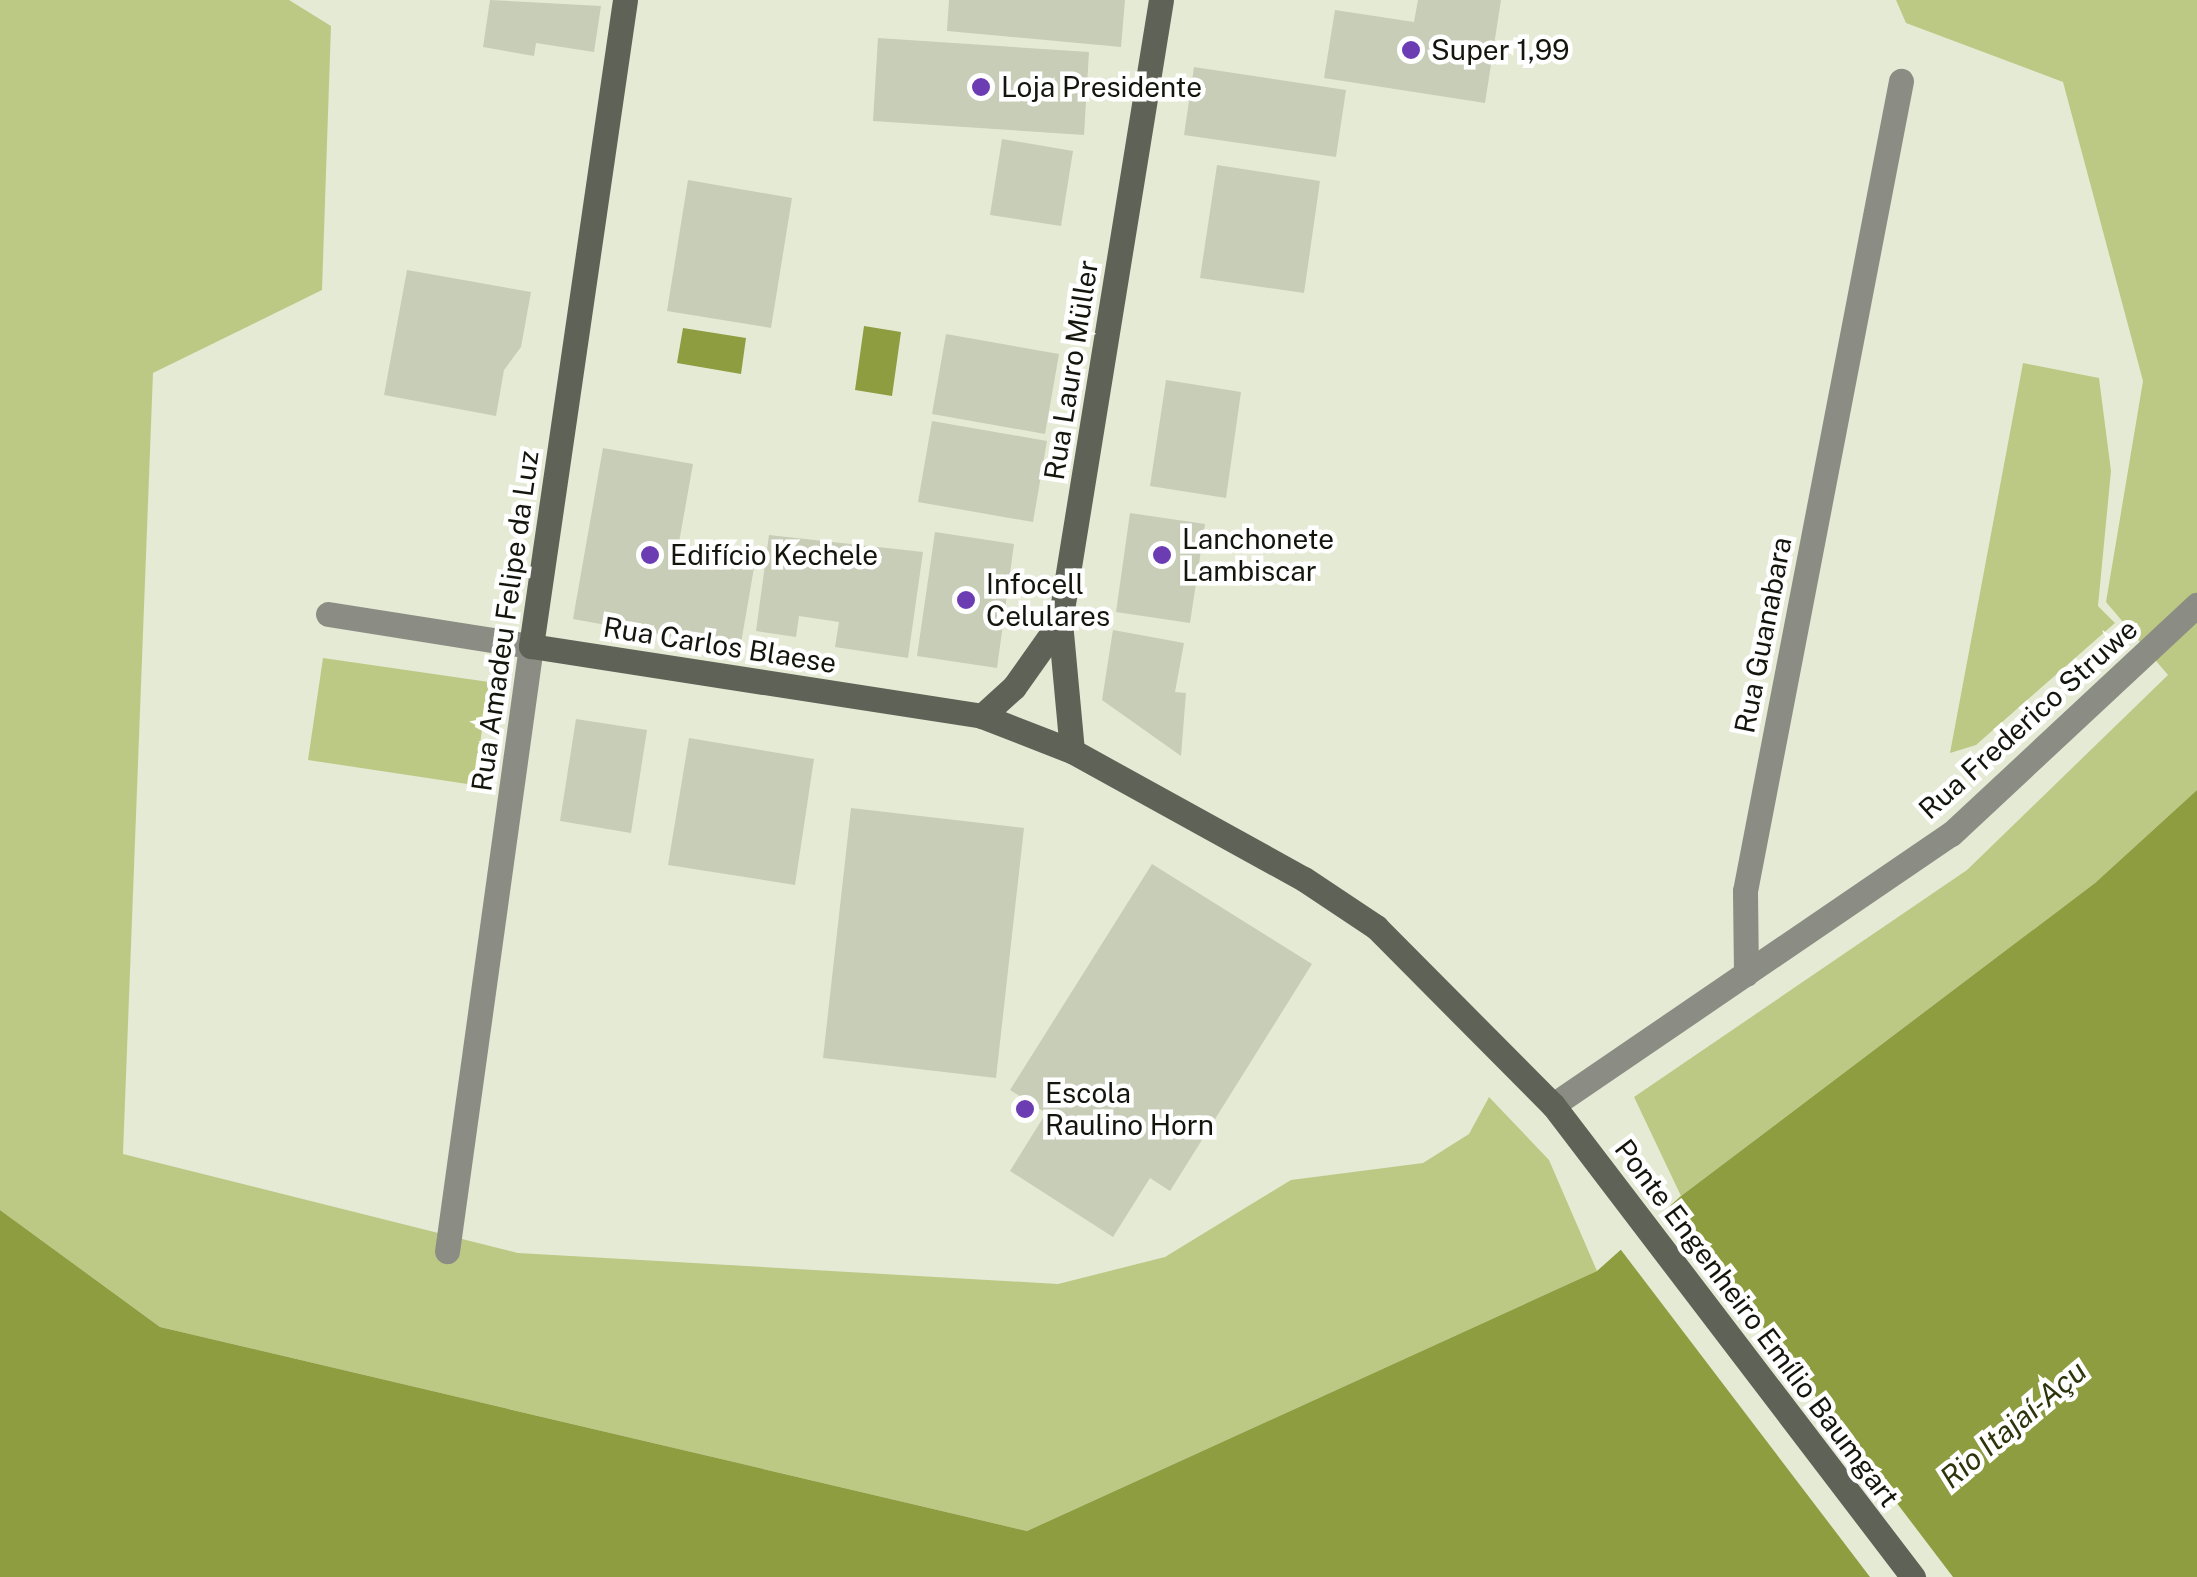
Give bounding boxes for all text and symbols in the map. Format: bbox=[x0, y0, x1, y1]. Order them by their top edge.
place label: Super 1,99 bbox=[1431, 33, 1569, 67]
marker: Super 1,99 bbox=[1400, 39, 1422, 61]
place label: Loja Presidente bbox=[1001, 70, 1202, 104]
marker: Loja Presidente bbox=[970, 76, 992, 98]
street label: Rua Lauro Müller bbox=[1037, 258, 1105, 482]
street label: Rua Amadeu Felipe da Luz bbox=[464, 448, 546, 794]
place label: Lanchonete Lambiscar bbox=[1182, 522, 1334, 588]
street label: Rua Guanabara bbox=[1728, 534, 1798, 736]
place label: Edifício Kechele bbox=[670, 538, 878, 572]
marker: Edifício Kechele bbox=[639, 544, 661, 566]
marker: Lanchonete Lambiscar bbox=[1151, 544, 1173, 566]
place label: Infocell Celulares bbox=[986, 567, 1110, 633]
marker: Infocell Celulares bbox=[955, 589, 977, 611]
street label: Rua Carlos Blaese bbox=[601, 610, 839, 680]
street label: Rua Frederico Struwe bbox=[1912, 612, 2144, 826]
place label: Escola Raulino Horn bbox=[1045, 1076, 1214, 1142]
marker: Escola Raulino Horn bbox=[1014, 1098, 1036, 1120]
street label: Ponte Engenheiro Emílio Baumgart bbox=[1608, 1133, 1906, 1513]
water label: Rio Itajaí-Açu bbox=[1933, 1352, 2093, 1496]

